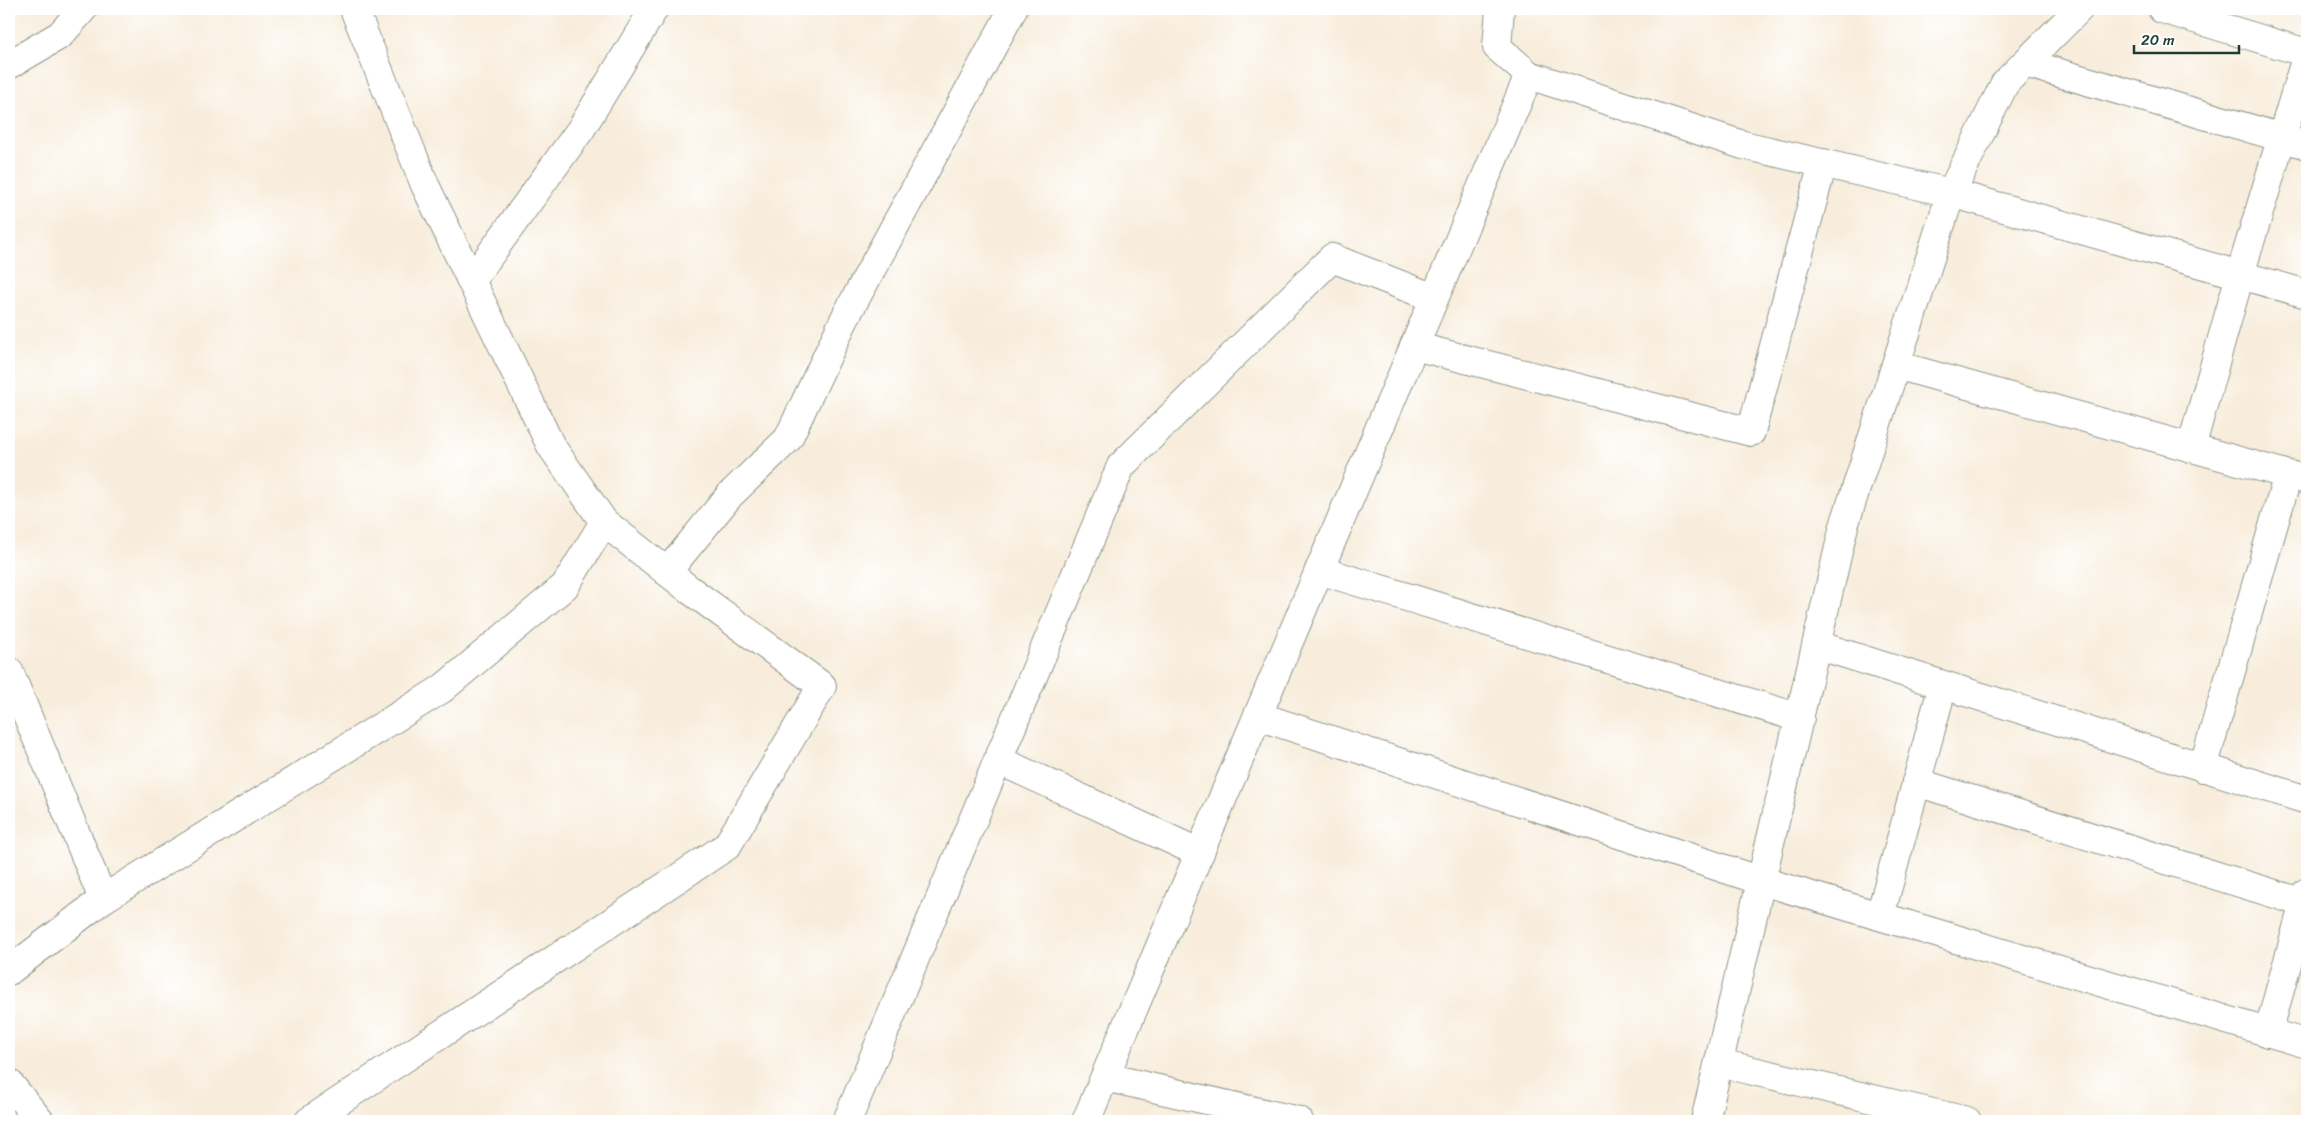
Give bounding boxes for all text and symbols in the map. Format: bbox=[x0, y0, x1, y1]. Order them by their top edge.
scale bar bbox=[2134, 22, 2238, 54]
text: 20 m bbox=[2141, 27, 2175, 53]

